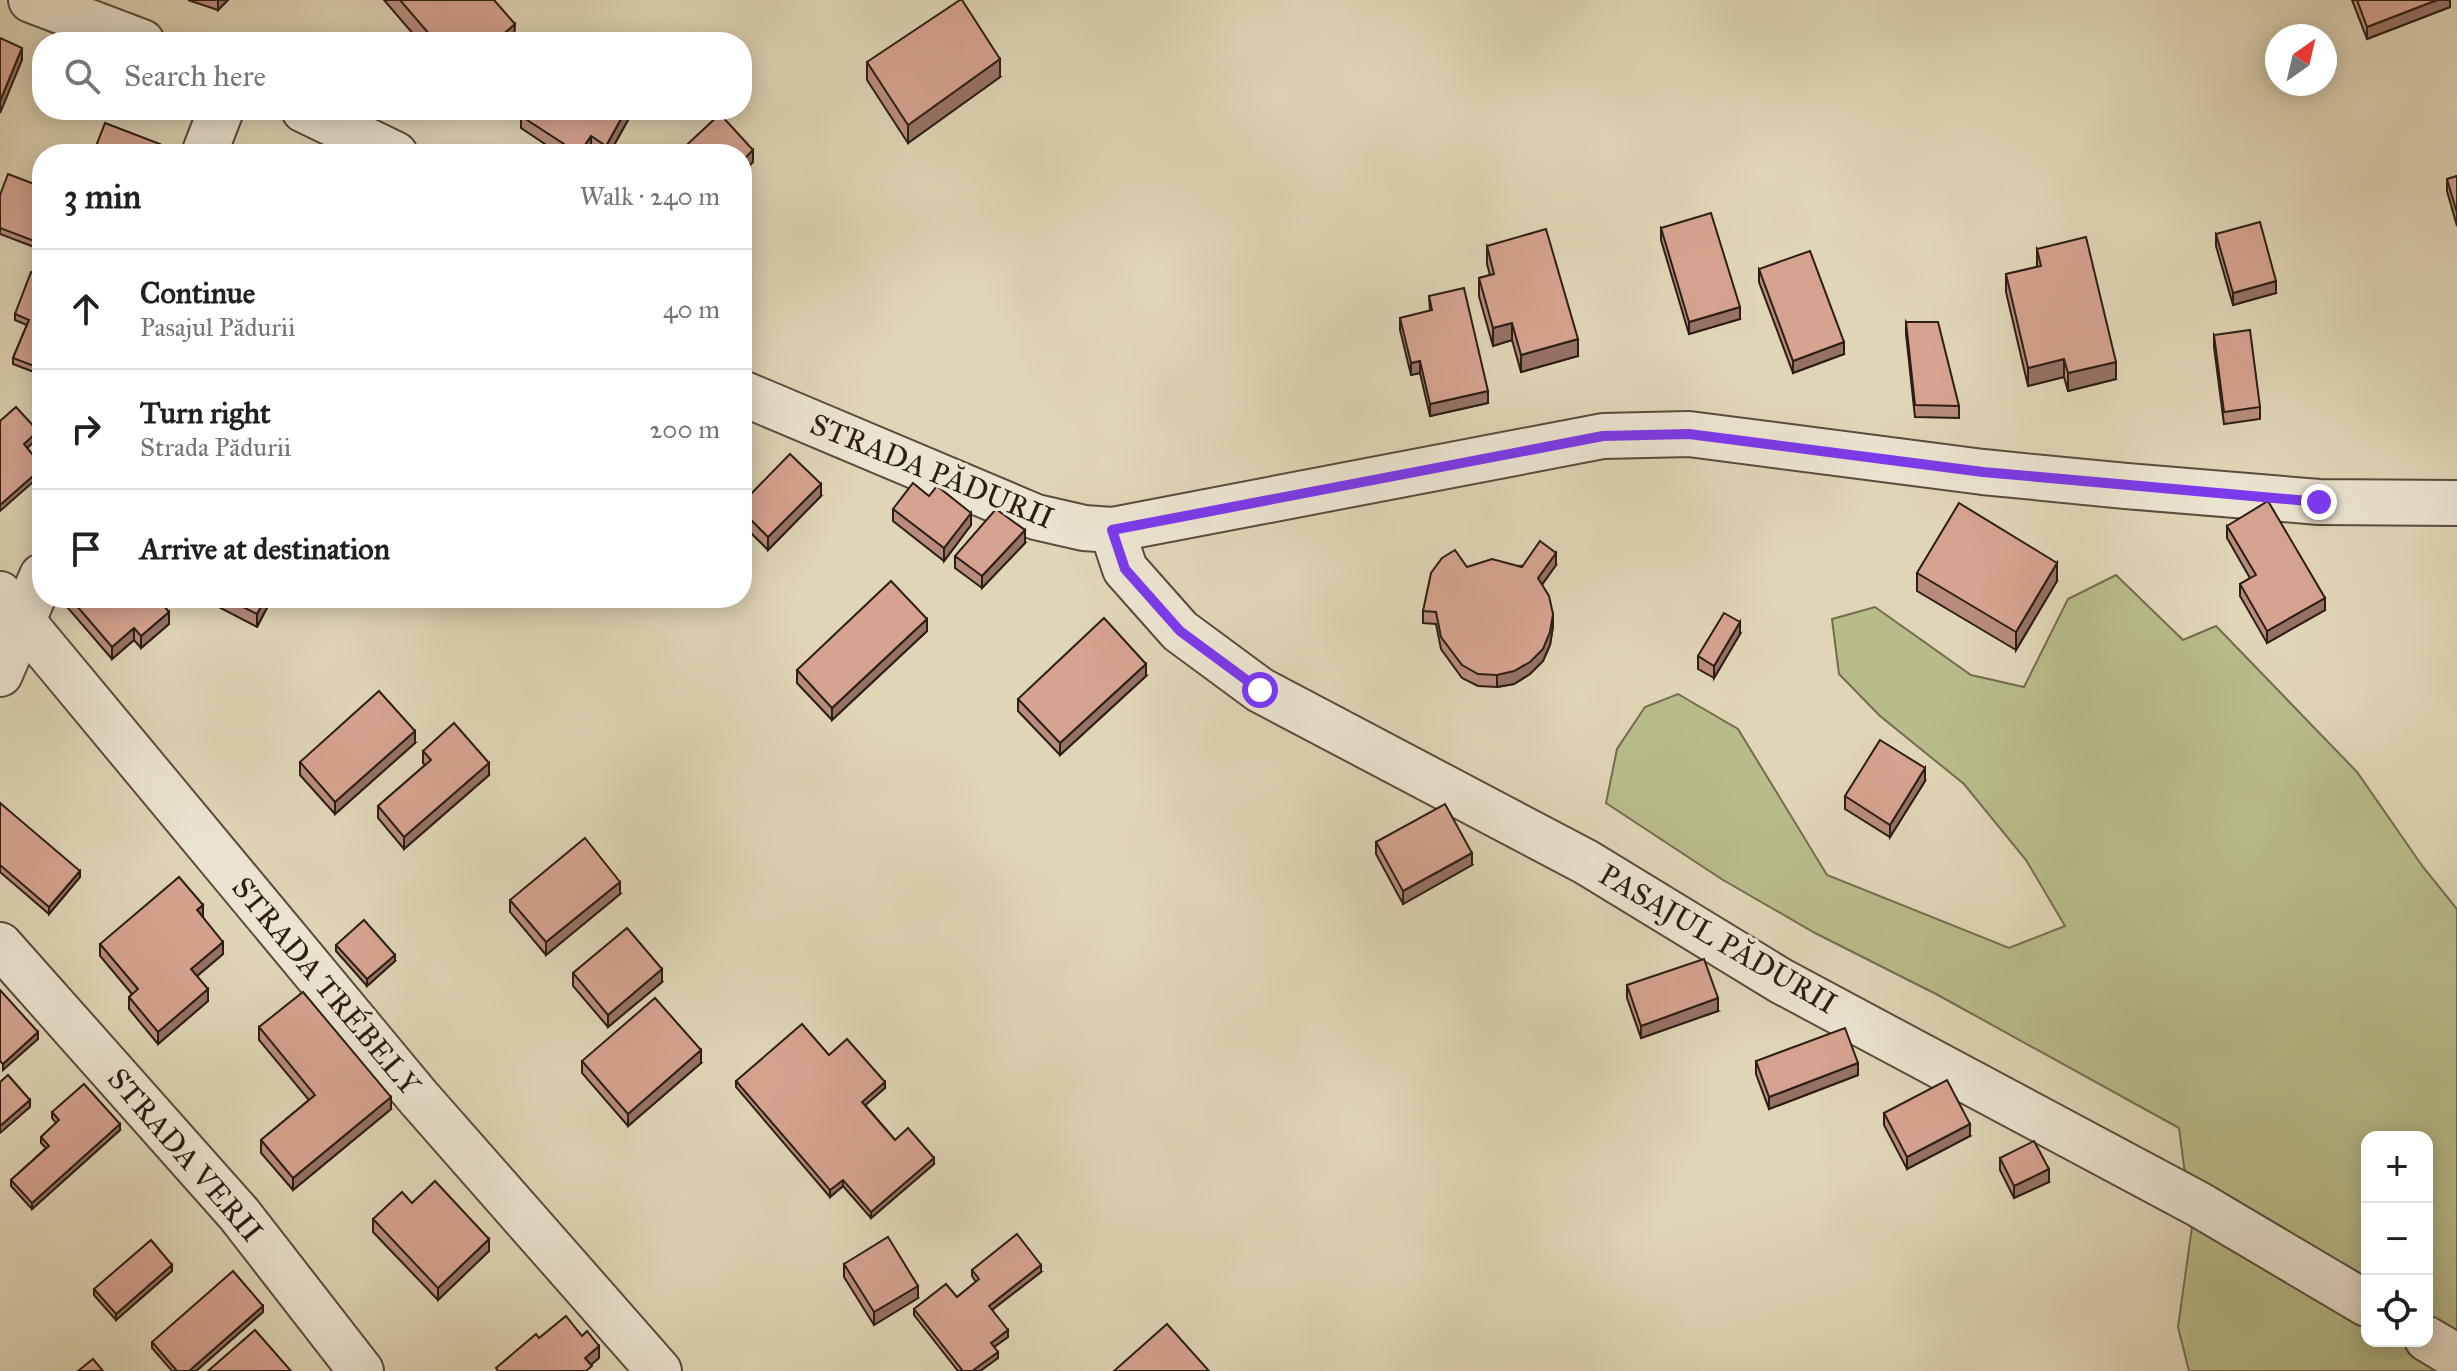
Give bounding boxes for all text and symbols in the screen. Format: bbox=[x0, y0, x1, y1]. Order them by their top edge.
north arrow bbox=[2265, 24, 2337, 96]
search box bbox=[32, 32, 752, 120]
icon: search bbox=[60, 54, 104, 98]
text: Search here bbox=[124, 58, 266, 94]
text: 3 min bbox=[64, 176, 141, 217]
text: Walk · 240 m bbox=[580, 180, 720, 212]
text: Continue bbox=[140, 275, 255, 311]
icon: ahead bbox=[64, 287, 108, 331]
text: 40 m bbox=[663, 293, 720, 325]
text: Pasajul Pădurii bbox=[140, 311, 295, 343]
text: Turn right bbox=[140, 395, 271, 431]
street label: STRADA PĂDURII bbox=[805, 406, 1059, 536]
icon: right bbox=[64, 407, 108, 451]
text: 200 m bbox=[649, 413, 720, 445]
text: Strada Pădurii bbox=[140, 431, 291, 463]
route end bbox=[2301, 484, 2337, 520]
icon: arrive bbox=[64, 527, 108, 571]
text: Arrive at destination bbox=[140, 531, 390, 567]
route start bbox=[1242, 672, 1278, 708]
street label: PASAJUL PĂDURII bbox=[1593, 856, 1843, 1022]
street label: STRADA TRÉBELY bbox=[224, 869, 429, 1103]
street label: STRADA VERII bbox=[100, 1061, 270, 1249]
map controls bbox=[2361, 1131, 2433, 1347]
button: + bbox=[2361, 1131, 2433, 1203]
button: − bbox=[2361, 1203, 2433, 1275]
button: locate bbox=[2361, 1275, 2433, 1347]

